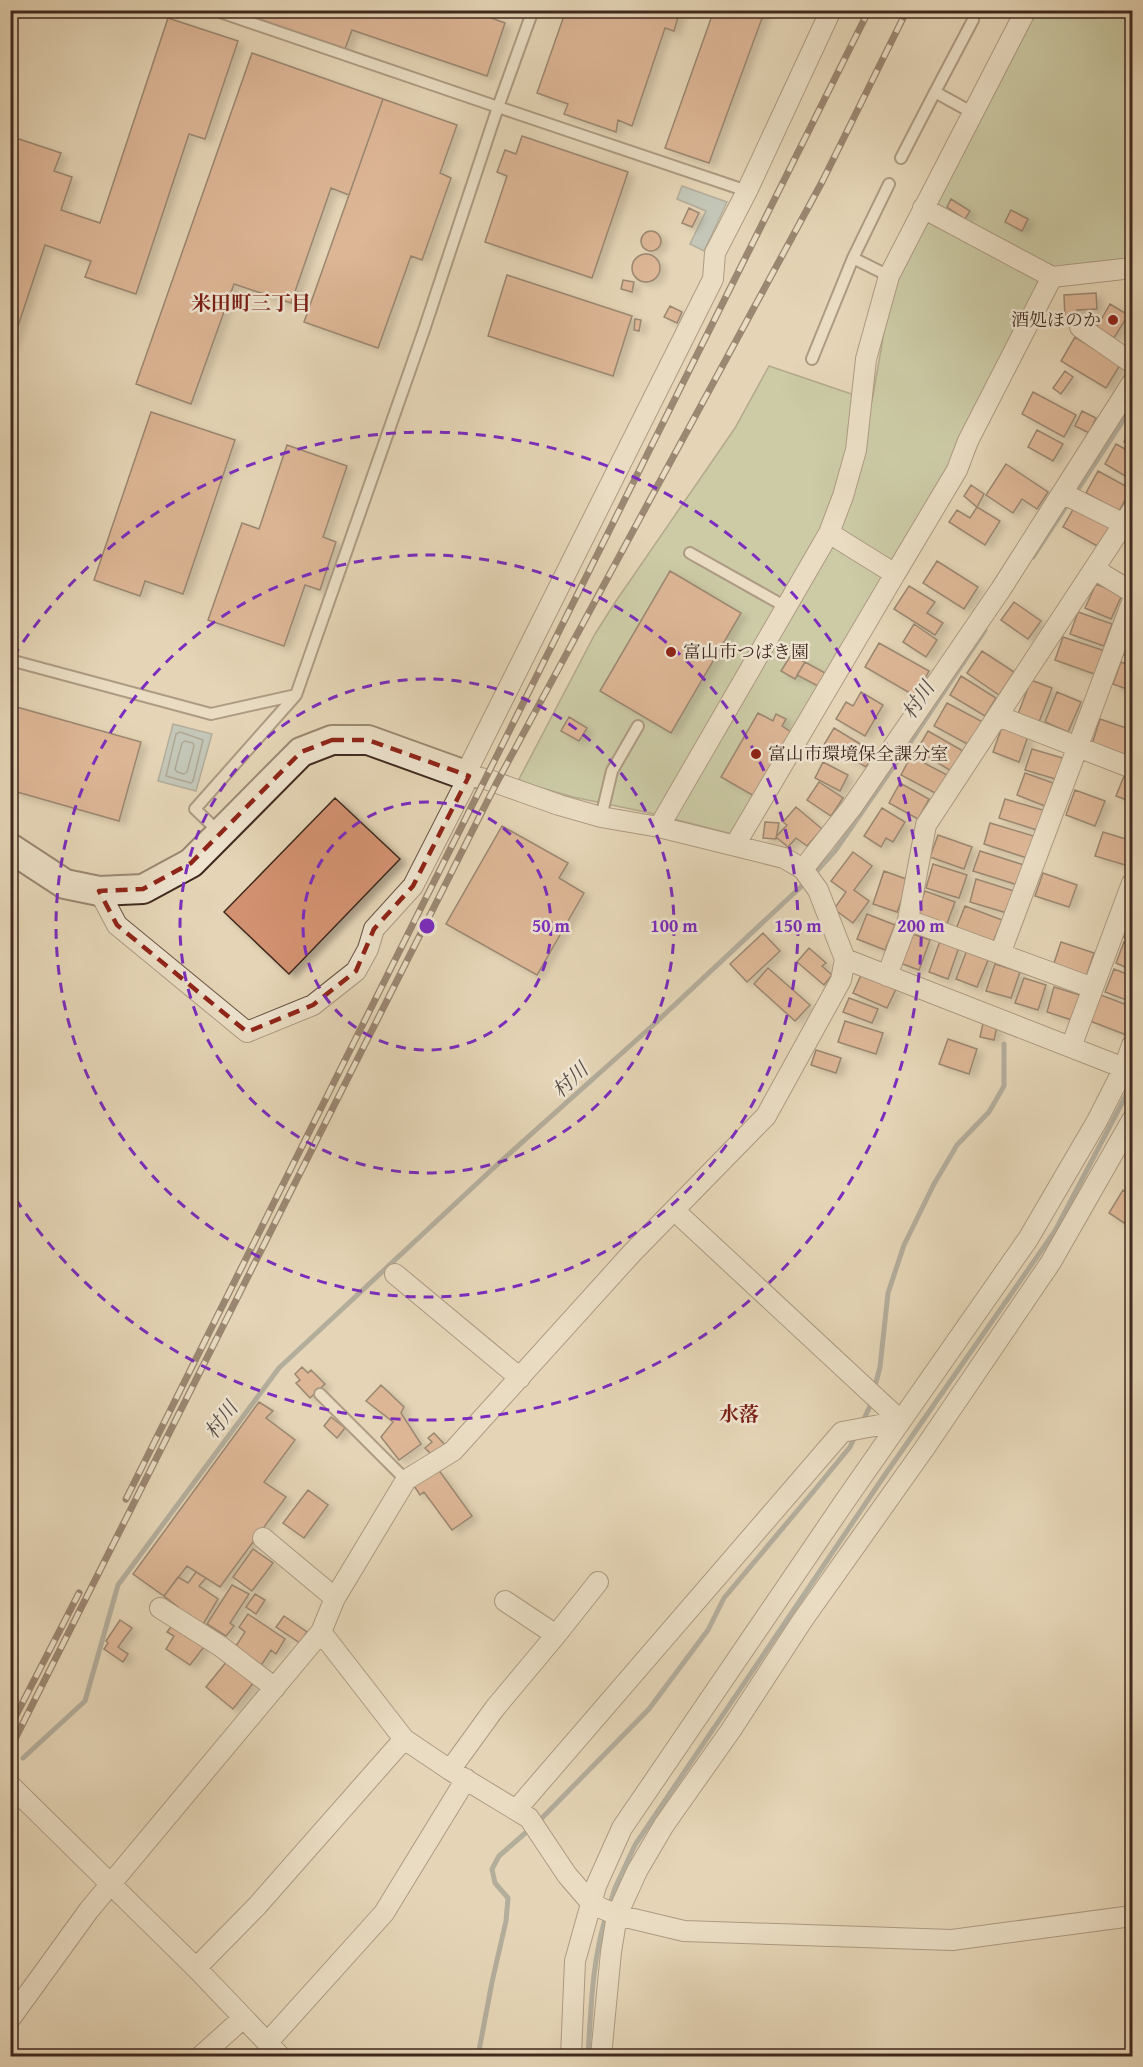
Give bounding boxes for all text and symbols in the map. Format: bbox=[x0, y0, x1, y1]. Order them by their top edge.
district label: 米田町三丁目 bbox=[191, 288, 311, 317]
place label: 酒処ほのか bbox=[1011, 306, 1101, 333]
marker: 酒処ほのか bbox=[1106, 313, 1120, 327]
place label: 富山市つばき園 bbox=[683, 638, 809, 665]
marker: 富山市つばき園 bbox=[664, 645, 678, 659]
water label: 村川 bbox=[894, 673, 942, 724]
place label: 富山市環境保全課分室 bbox=[768, 740, 948, 767]
marker: 富山市環境保全課分室 bbox=[749, 747, 763, 761]
text: 50 m bbox=[532, 912, 571, 939]
text: 100 m bbox=[650, 912, 698, 939]
text: 150 m bbox=[774, 912, 822, 939]
text: 200 m bbox=[897, 912, 945, 939]
centre of rings bbox=[417, 916, 437, 936]
water label: 村川 bbox=[545, 1054, 596, 1104]
water label: 村川 bbox=[197, 1393, 245, 1444]
district label: 水落 bbox=[719, 1399, 759, 1428]

